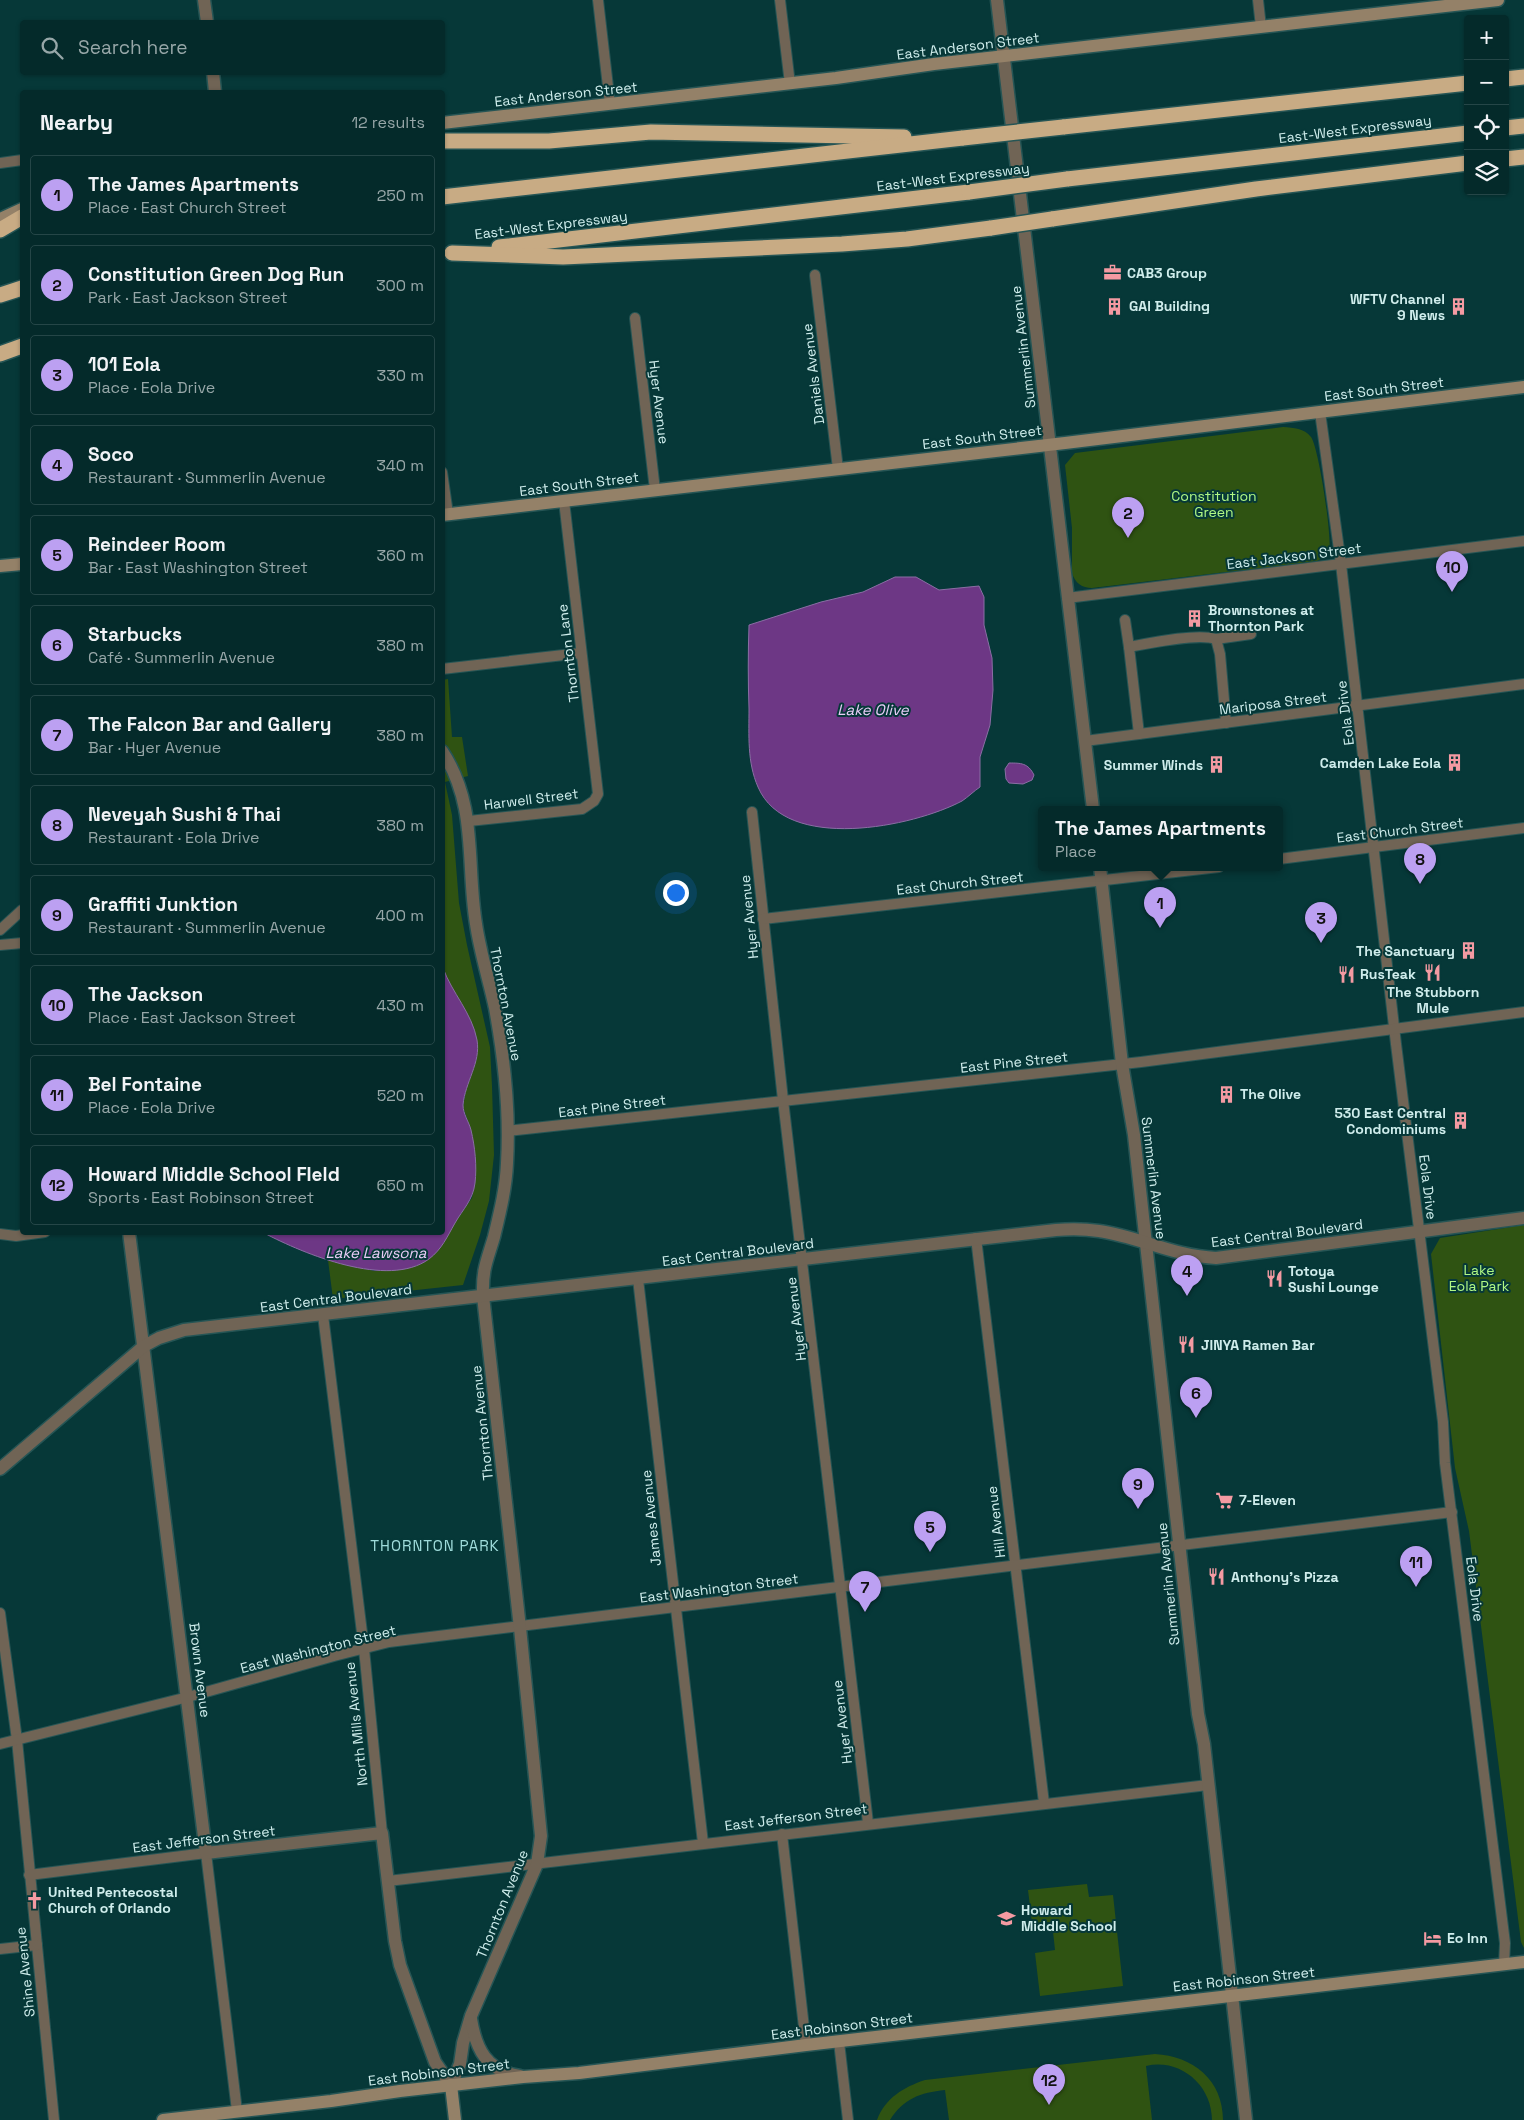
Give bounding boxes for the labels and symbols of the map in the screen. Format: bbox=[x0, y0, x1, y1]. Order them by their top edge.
street label: East Anderson Street bbox=[896, 28, 1040, 64]
street label: East Anderson Street bbox=[494, 78, 638, 110]
street label: East-West Expressway bbox=[1278, 111, 1432, 147]
street label: East-West Expressway bbox=[876, 159, 1030, 195]
street label: East-West Expressway bbox=[474, 207, 628, 243]
office icon: CAB3 Group bbox=[1103, 263, 1123, 283]
place label: CAB3 Group bbox=[1127, 264, 1207, 282]
street label: Summerlin Avenue bbox=[1007, 285, 1039, 409]
place label: WFTV Channel 9 News bbox=[1350, 290, 1445, 324]
building icon: GAI Building bbox=[1105, 296, 1125, 316]
place label: GAI Building bbox=[1129, 297, 1210, 315]
building icon: WFTV Channel 9 News bbox=[1449, 297, 1469, 317]
street label: Daniels Avenue bbox=[798, 323, 828, 425]
street label: Hyer Avenue bbox=[645, 359, 673, 445]
street label: East South Street bbox=[1323, 373, 1445, 405]
street label: East South Street bbox=[921, 421, 1043, 453]
street label: East South Street bbox=[518, 468, 640, 500]
park label: Constitution Green bbox=[1171, 487, 1257, 521]
pin: 2 bbox=[1112, 497, 1144, 538]
street label: East Jackson Street bbox=[1226, 539, 1362, 573]
pin: 10 bbox=[1436, 551, 1468, 592]
place label: Brownstones at Thornton Park bbox=[1208, 601, 1314, 635]
street label: Thornton Lane bbox=[553, 603, 583, 703]
building icon: Brownstones at Thornton Park bbox=[1184, 608, 1204, 628]
street label: Eola Drive bbox=[1332, 680, 1358, 746]
street label: Mariposa Street bbox=[1218, 687, 1328, 719]
water label: Lake Olive bbox=[837, 700, 910, 719]
building icon: Camden Lake Eola bbox=[1445, 753, 1465, 773]
place label: Camden Lake Eola bbox=[1320, 754, 1441, 772]
building icon: Summer Winds bbox=[1207, 755, 1227, 775]
place label: Summer Winds bbox=[1104, 756, 1203, 774]
street label: Harwell Street bbox=[483, 784, 579, 814]
street label: East Church Street bbox=[1336, 813, 1464, 847]
pin: 8 bbox=[1404, 843, 1436, 884]
street label: East Church Street bbox=[896, 867, 1024, 899]
street label: Hyer Avenue bbox=[736, 874, 762, 960]
your location bbox=[663, 880, 689, 906]
pin: 1 bbox=[1144, 887, 1176, 928]
pin: 3 bbox=[1305, 902, 1337, 943]
building icon: The Sanctuary bbox=[1459, 941, 1479, 961]
place label: The Sanctuary bbox=[1356, 942, 1455, 960]
street label: Thornton Avenue bbox=[486, 946, 526, 1062]
restaurant icon: The Stubborn Mule bbox=[1423, 962, 1443, 982]
restaurant icon: RusTeak bbox=[1336, 964, 1356, 984]
place label: RusTeak bbox=[1360, 965, 1416, 983]
place label: The Stubborn Mule bbox=[1387, 983, 1479, 1017]
street label: East Pine Street bbox=[959, 1047, 1069, 1077]
building icon: The Olive bbox=[1216, 1084, 1236, 1104]
place label: The Olive bbox=[1240, 1085, 1301, 1103]
street label: East Pine Street bbox=[557, 1090, 667, 1122]
place label: 530 East Central Condominiums bbox=[1334, 1104, 1446, 1138]
building icon: 530 East Central Condominiums bbox=[1450, 1111, 1470, 1131]
street label: Summerlin Avenue bbox=[1138, 1116, 1170, 1240]
street label: Eola Drive bbox=[1415, 1154, 1441, 1220]
street label: East Central Boulevard bbox=[1210, 1215, 1364, 1251]
street label: East Central Boulevard bbox=[661, 1234, 815, 1270]
water label: Lake Lawsona bbox=[326, 1243, 427, 1262]
pin: 4 bbox=[1171, 1255, 1203, 1296]
park label: Lake Eola Park bbox=[1449, 1261, 1510, 1295]
place label: Totoya Sushi Lounge bbox=[1288, 1262, 1379, 1296]
restaurant icon: Totoya Sushi Lounge bbox=[1264, 1269, 1284, 1289]
street label: Hyer Avenue bbox=[782, 1276, 810, 1362]
street label: East Central Boulevard bbox=[259, 1280, 413, 1316]
restaurant icon: JINYA Ramen Bar bbox=[1177, 1335, 1197, 1355]
place label: JINYA Ramen Bar bbox=[1201, 1336, 1315, 1354]
street label: Thornton Avenue bbox=[467, 1365, 497, 1481]
pin: 6 bbox=[1180, 1377, 1212, 1418]
pin: 9 bbox=[1122, 1468, 1154, 1509]
street label: James Avenue bbox=[637, 1469, 665, 1567]
street label: Hill Avenue bbox=[983, 1485, 1009, 1559]
supermarket icon: 7-Eleven bbox=[1215, 1490, 1235, 1510]
place label: 7-Eleven bbox=[1239, 1491, 1296, 1509]
pin: 5 bbox=[914, 1511, 946, 1552]
street label: Summerlin Avenue bbox=[1153, 1522, 1183, 1646]
district label: THORNTON PARK bbox=[370, 1536, 500, 1555]
pin: 11 bbox=[1400, 1546, 1432, 1587]
street label: Eola Drive bbox=[1462, 1556, 1488, 1622]
restaurant icon: Anthony's Pizza bbox=[1207, 1567, 1227, 1587]
place label: Anthony's Pizza bbox=[1231, 1568, 1339, 1586]
street label: East Washington Street bbox=[639, 1569, 799, 1607]
pin: 7 bbox=[849, 1571, 881, 1612]
street label: East Washington Street bbox=[238, 1621, 398, 1677]
street label: Brown Avenue bbox=[185, 1622, 215, 1718]
street label: North Mills Avenue bbox=[341, 1661, 371, 1787]
street label: Hyer Avenue bbox=[828, 1679, 856, 1765]
street label: East Jefferson Street bbox=[724, 1799, 868, 1835]
street label: East Jefferson Street bbox=[132, 1821, 276, 1857]
street label: Thornton Avenue bbox=[472, 1847, 532, 1961]
place label: United Pentecostal Church of Orlando bbox=[48, 1883, 178, 1917]
church icon: United Pentecostal Church of Orlando bbox=[24, 1890, 44, 1910]
place label: Howard Middle School bbox=[1021, 1901, 1116, 1935]
school or university icon: Howard Middle School bbox=[997, 1908, 1017, 1928]
street label: Shine Avenue bbox=[11, 1926, 39, 2018]
hotel icon: Eo Inn bbox=[1423, 1928, 1443, 1948]
place label: Eo Inn bbox=[1447, 1929, 1488, 1947]
street label: East Robinson Street bbox=[1172, 1963, 1316, 1995]
street label: East Robinson Street bbox=[770, 2008, 914, 2044]
street label: East Robinson Street bbox=[367, 2054, 511, 2090]
pin: 12 bbox=[1033, 2064, 1065, 2105]

